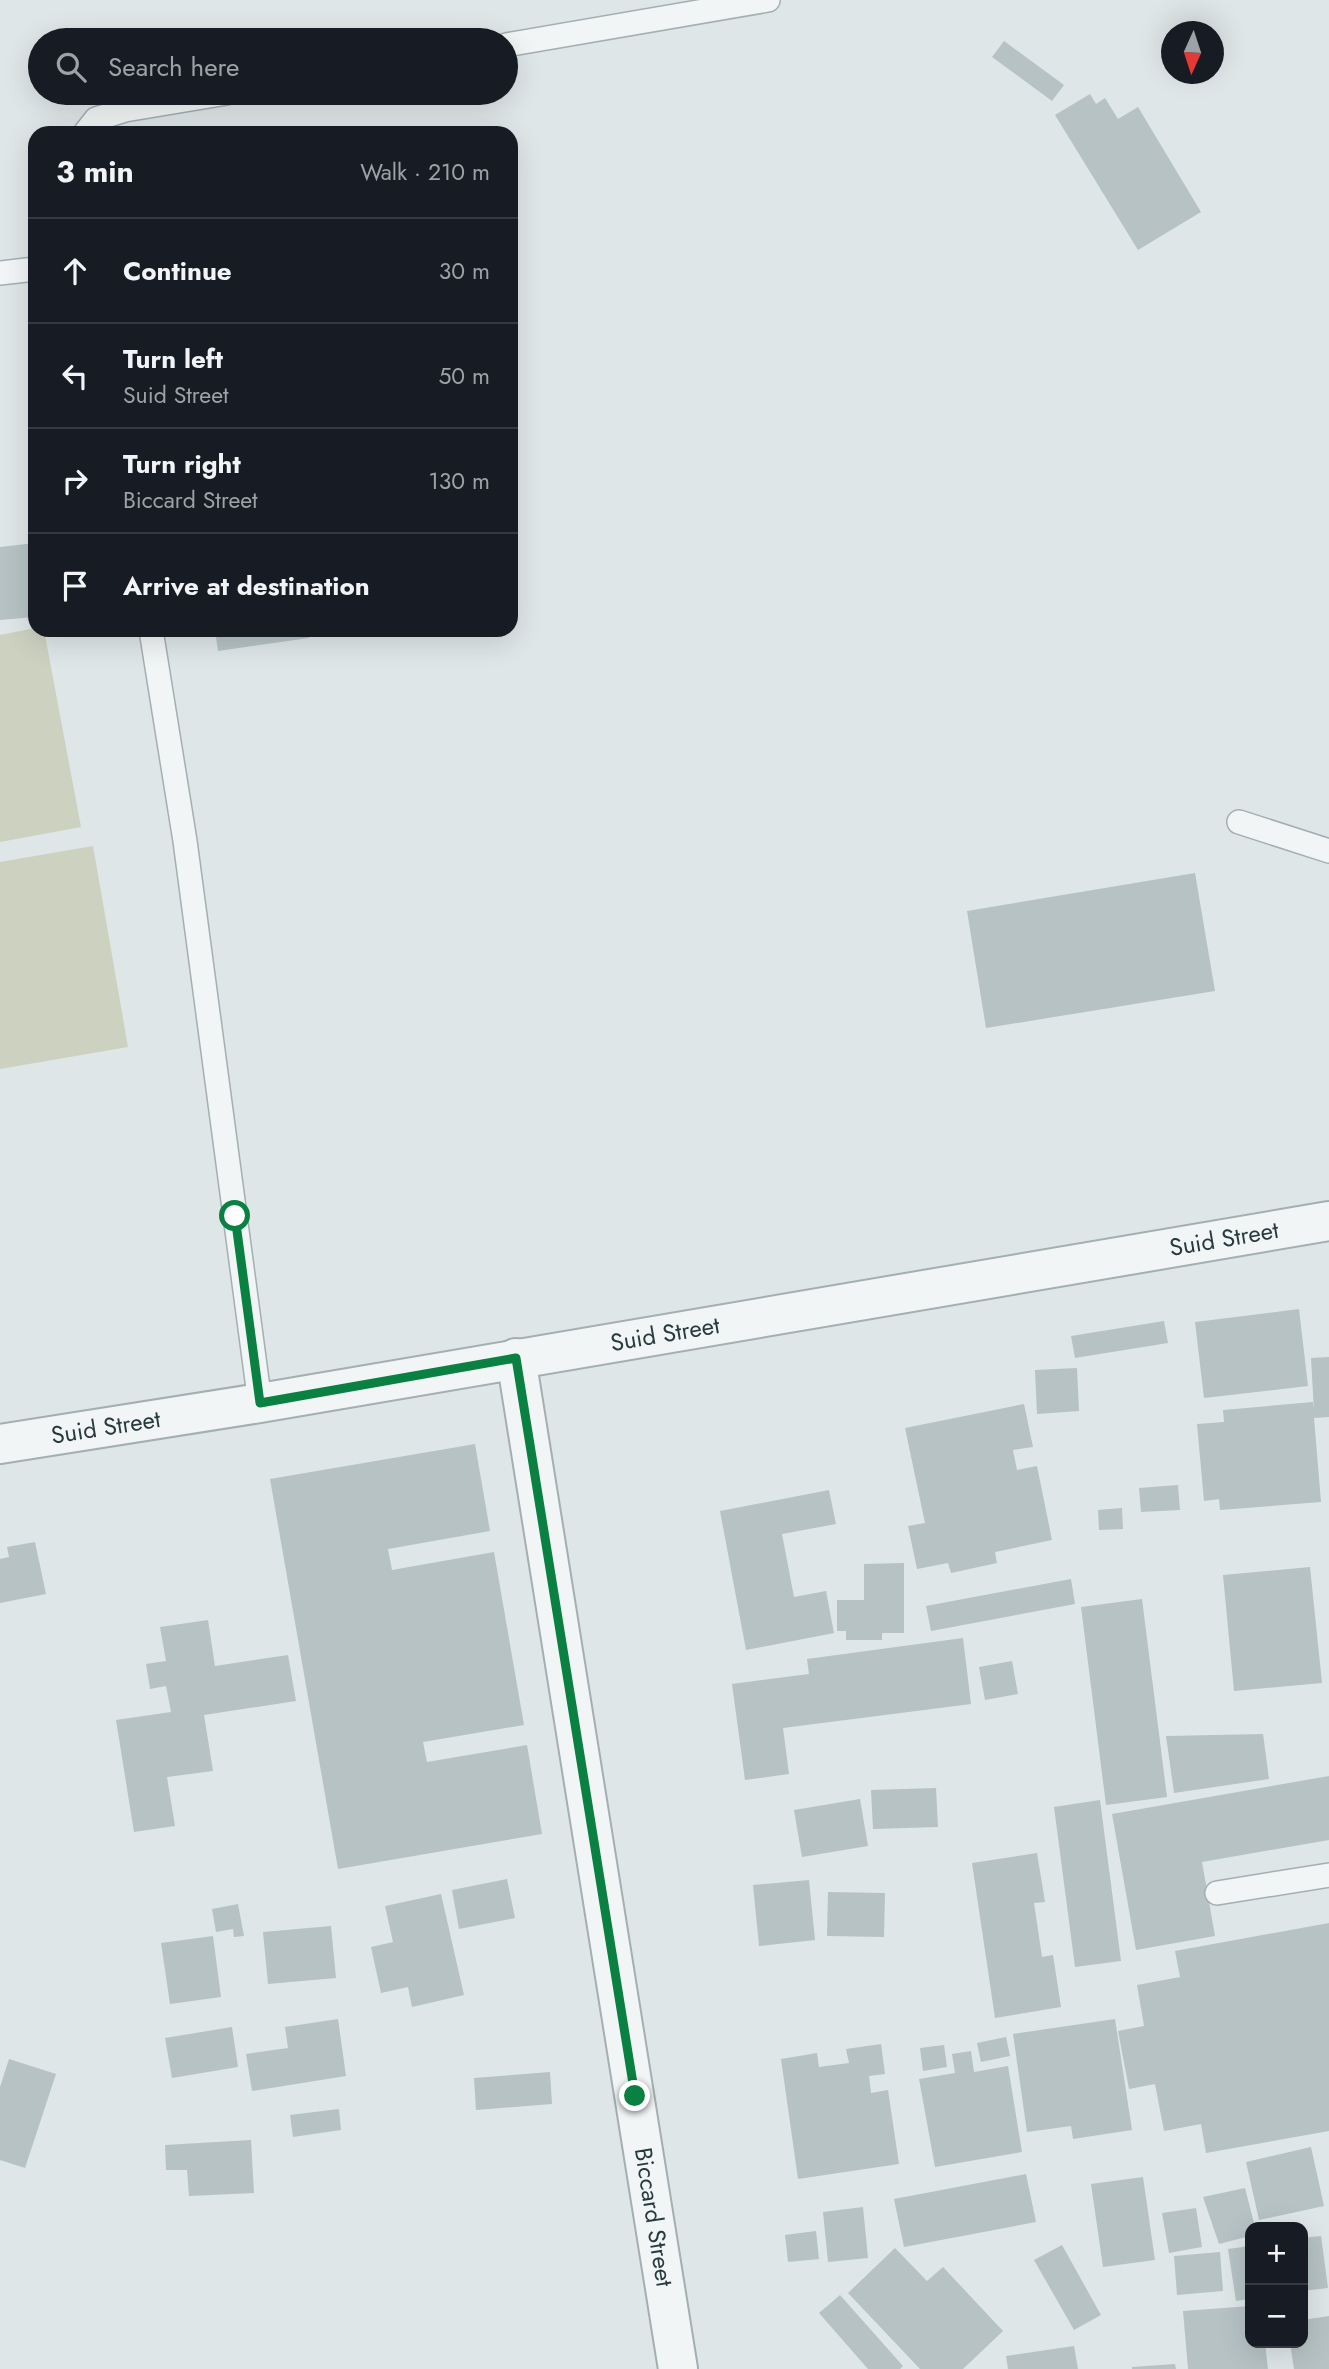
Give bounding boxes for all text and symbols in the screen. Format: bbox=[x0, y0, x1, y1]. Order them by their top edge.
north arrow bbox=[1161, 21, 1224, 84]
search box bbox=[28, 28, 518, 105]
icon: search bbox=[52, 48, 90, 86]
text: Search here bbox=[108, 48, 240, 86]
text: 3 min bbox=[56, 150, 134, 193]
text: Walk · 210 m bbox=[360, 155, 490, 189]
icon: ahead bbox=[56, 252, 94, 290]
text: Continue bbox=[123, 252, 232, 290]
text: 30 m bbox=[439, 254, 490, 288]
text: Turn left bbox=[123, 340, 223, 378]
icon: left bbox=[56, 357, 94, 395]
text: 50 m bbox=[438, 359, 490, 393]
text: Suid Street bbox=[123, 378, 229, 412]
text: Turn right bbox=[123, 445, 241, 483]
icon: right bbox=[56, 462, 94, 500]
text: 130 m bbox=[428, 464, 490, 498]
text: Biccard Street bbox=[123, 483, 258, 517]
icon: arrive bbox=[56, 567, 94, 605]
text: Arrive at destination bbox=[123, 567, 370, 605]
route start bbox=[219, 1200, 250, 1231]
street label: Suid Street bbox=[1167, 1212, 1281, 1265]
street label: Suid Street bbox=[608, 1307, 722, 1360]
street label: Suid Street bbox=[48, 1401, 163, 1453]
route end bbox=[619, 2080, 650, 2111]
street label: Biccard Street bbox=[626, 2145, 683, 2289]
map controls bbox=[1245, 2222, 1308, 2348]
button: + bbox=[1245, 2222, 1308, 2285]
button: − bbox=[1245, 2285, 1308, 2348]

